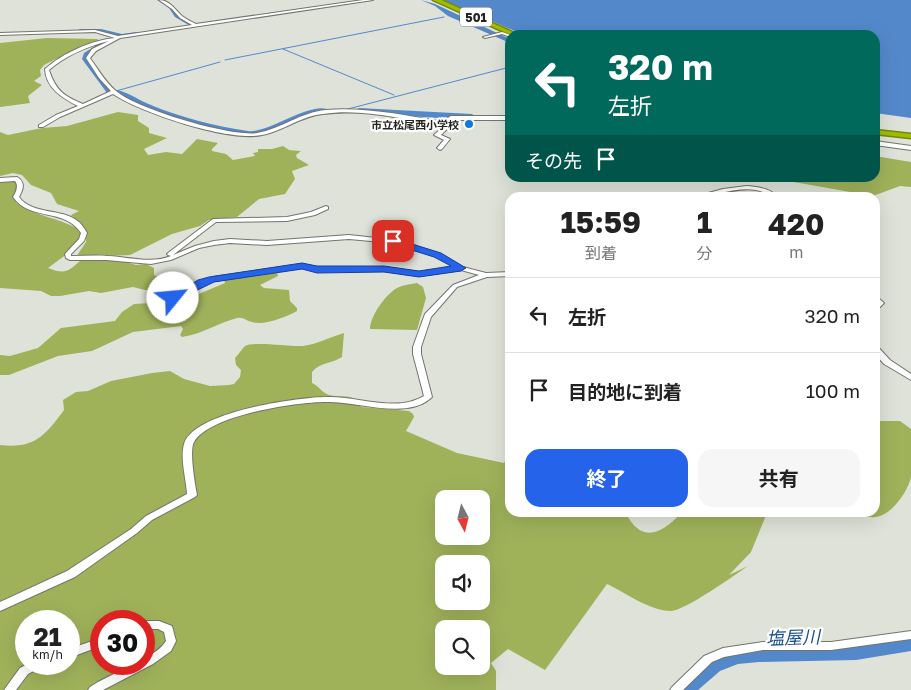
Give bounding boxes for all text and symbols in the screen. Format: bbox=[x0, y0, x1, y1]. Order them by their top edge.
road number: 501 bbox=[460, 8, 492, 26]
text: 320 m bbox=[608, 46, 713, 88]
icon: left bbox=[525, 50, 590, 115]
text: 左折 bbox=[608, 92, 652, 119]
place label: 市立松尾西小学校 bbox=[371, 118, 459, 131]
marker: 市立松尾西小学校 bbox=[463, 118, 475, 130]
icon: arrive bbox=[592, 145, 620, 173]
text: その先 bbox=[525, 149, 582, 172]
text: 15:59 bbox=[560, 204, 641, 240]
text: 1 bbox=[697, 204, 712, 240]
text: 420 bbox=[768, 206, 825, 242]
pin bbox=[372, 220, 414, 262]
icon: arrive bbox=[379, 227, 407, 255]
text: m bbox=[789, 242, 803, 262]
text: 到着 bbox=[585, 243, 617, 263]
text: 分 bbox=[697, 243, 713, 263]
position arrow bbox=[146, 271, 198, 323]
icon: left bbox=[525, 301, 553, 329]
text: 320 m bbox=[805, 304, 860, 327]
text: 左折 bbox=[568, 305, 606, 328]
icon: arrive bbox=[525, 376, 553, 404]
text: 100 m bbox=[806, 379, 860, 402]
text: 目的地に到着 bbox=[568, 380, 682, 403]
button: 終了 bbox=[525, 449, 688, 507]
button: 共有 bbox=[698, 449, 860, 507]
north arrow bbox=[435, 490, 490, 545]
map controls bbox=[435, 490, 490, 675]
button: sound bbox=[435, 555, 490, 610]
speed limit sign: 30 bbox=[90, 610, 155, 675]
button: search bbox=[435, 620, 490, 675]
text: 21 bbox=[33, 621, 62, 652]
water label: 塩屋川 bbox=[766, 625, 822, 649]
text: km/h bbox=[32, 647, 63, 662]

